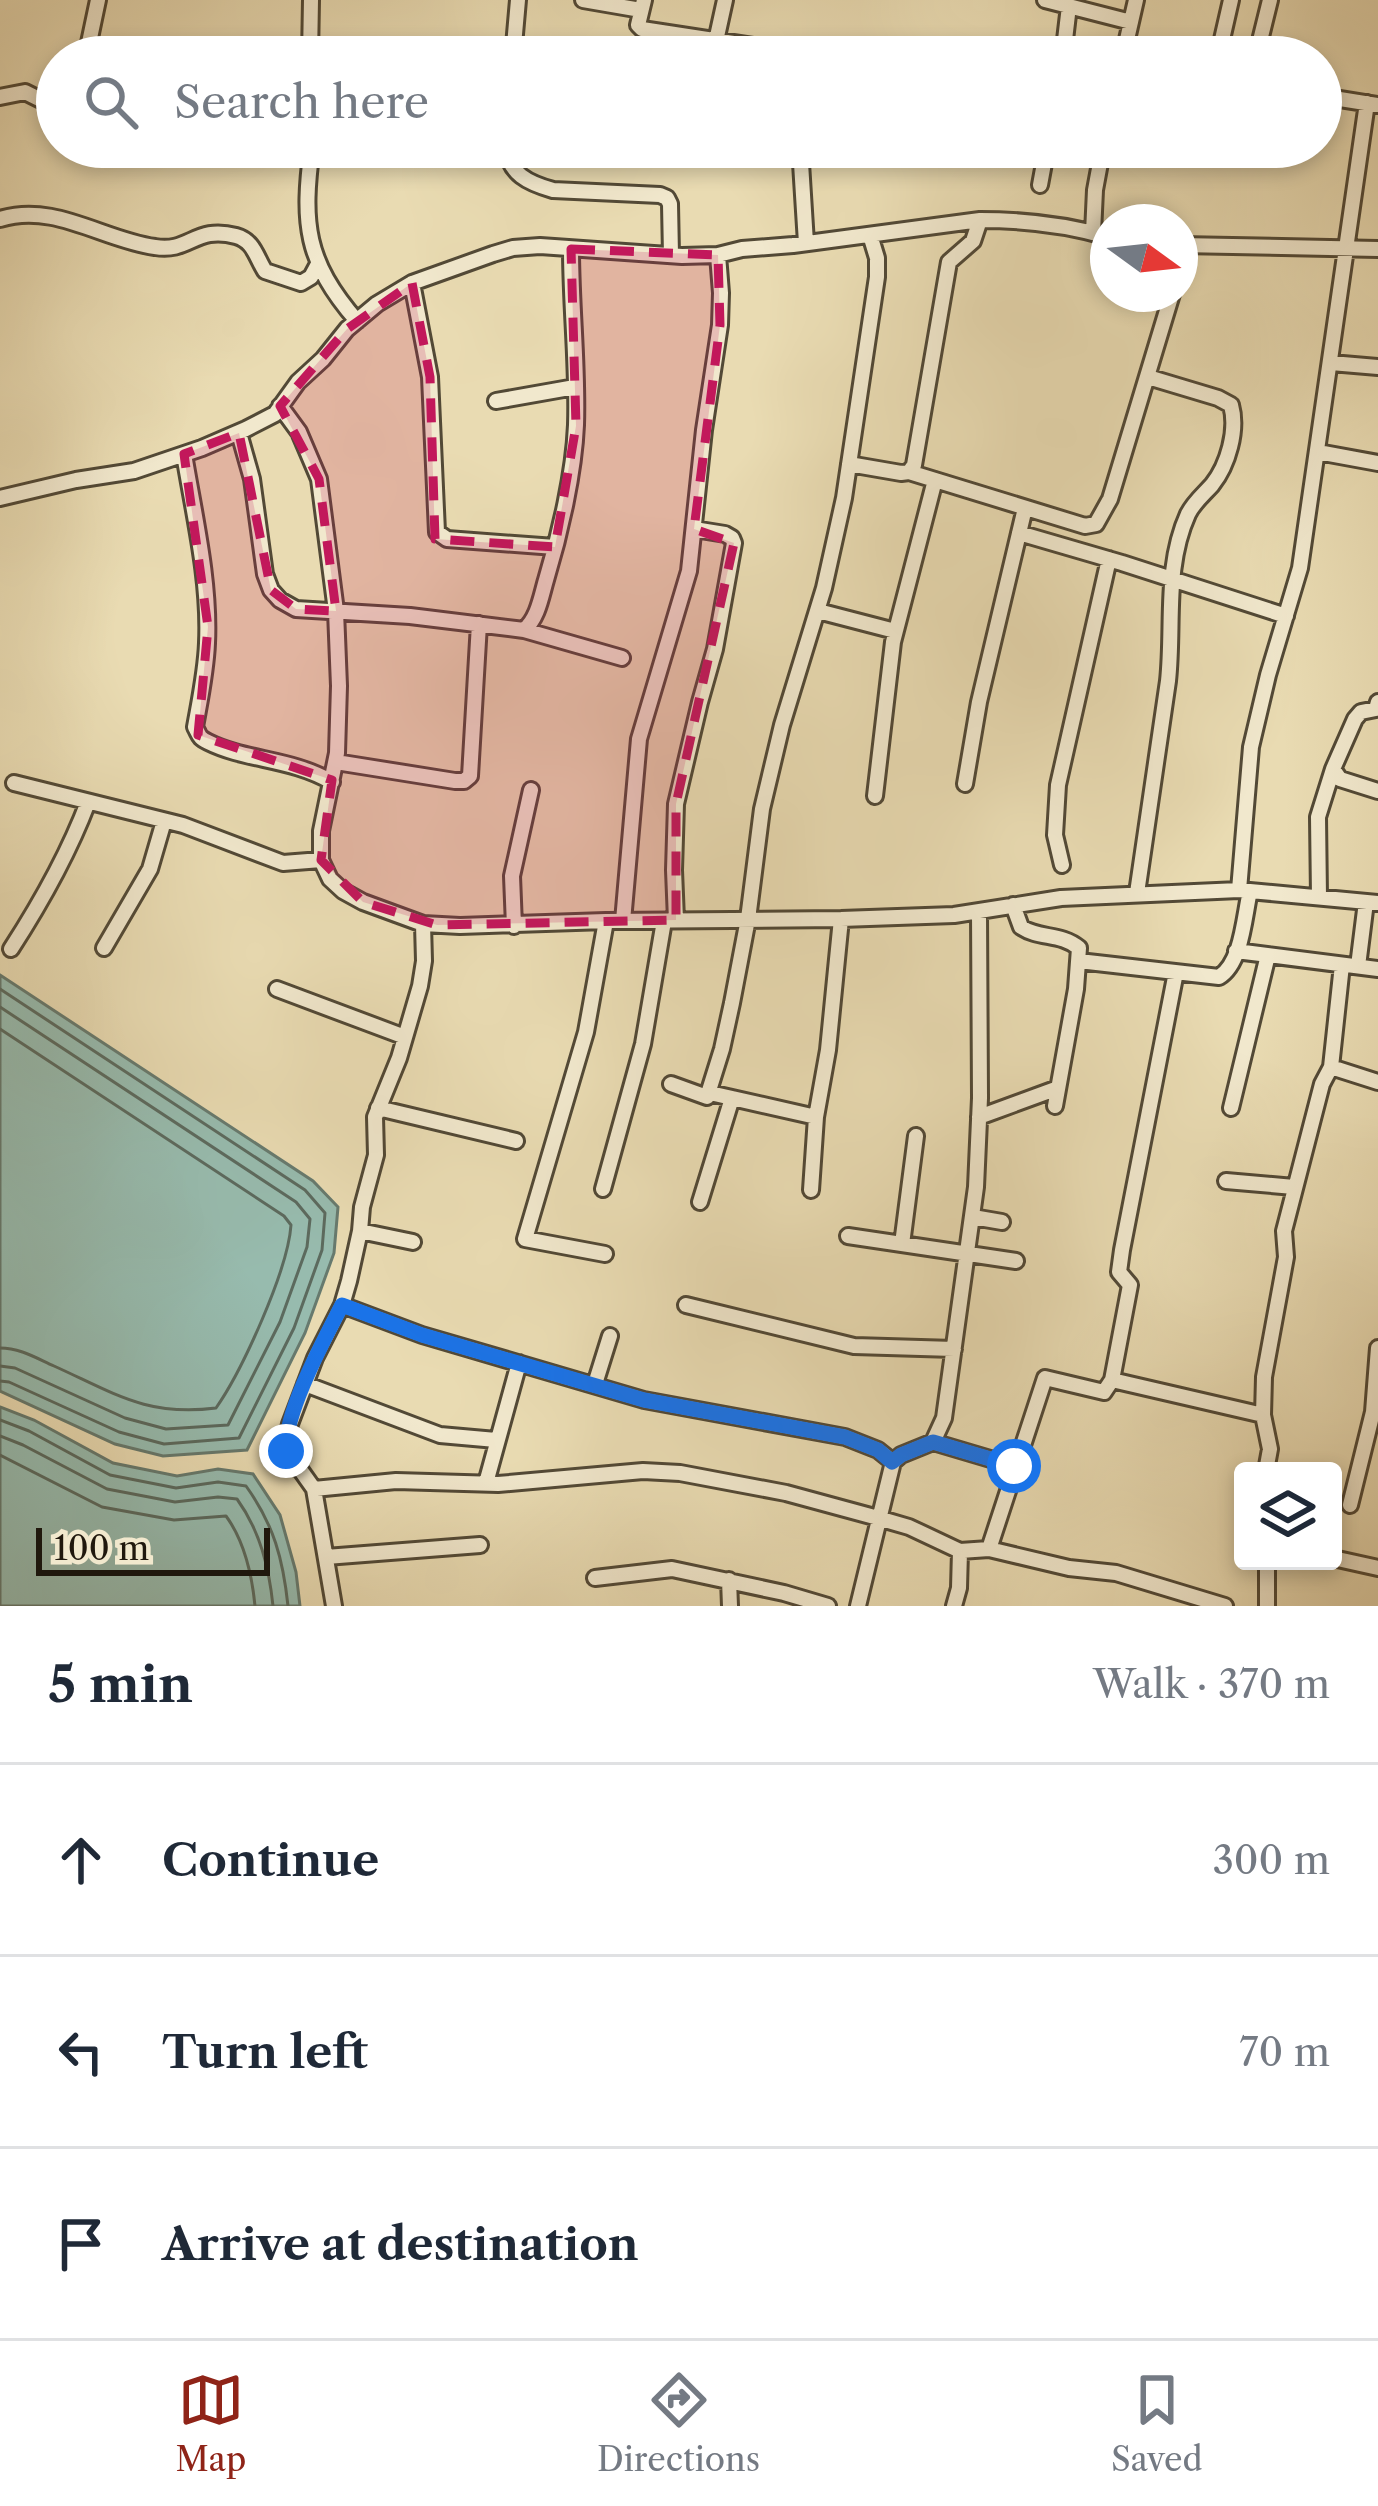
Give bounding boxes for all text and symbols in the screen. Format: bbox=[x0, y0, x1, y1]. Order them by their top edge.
search box bbox=[36, 36, 1342, 168]
icon: search bbox=[78, 69, 144, 135]
text: Search here bbox=[174, 74, 429, 130]
north arrow bbox=[1090, 204, 1198, 312]
route end bbox=[259, 1424, 313, 1478]
route start bbox=[987, 1439, 1041, 1493]
map controls bbox=[1234, 1462, 1342, 1570]
button: layers bbox=[1234, 1462, 1342, 1570]
scale bar bbox=[36, 1522, 270, 1575]
text: 100 m bbox=[54, 1528, 149, 1569]
text: 5 min bbox=[48, 1653, 193, 1715]
text: Walk · 370 m bbox=[1093, 1660, 1330, 1708]
icon: ahead bbox=[48, 1827, 114, 1893]
text: Continue bbox=[162, 1832, 379, 1888]
text: 300 m bbox=[1212, 1836, 1330, 1884]
icon: left bbox=[48, 2019, 114, 2085]
text: Turn left bbox=[162, 2024, 368, 2080]
text: 70 m bbox=[1239, 2028, 1330, 2076]
icon: arrive bbox=[48, 2211, 114, 2277]
text: Arrive at destination bbox=[162, 2216, 639, 2272]
tab: Map bbox=[175, 2367, 246, 2480]
tab: Directions bbox=[597, 2367, 760, 2480]
tab: Saved bbox=[1111, 2367, 1203, 2480]

